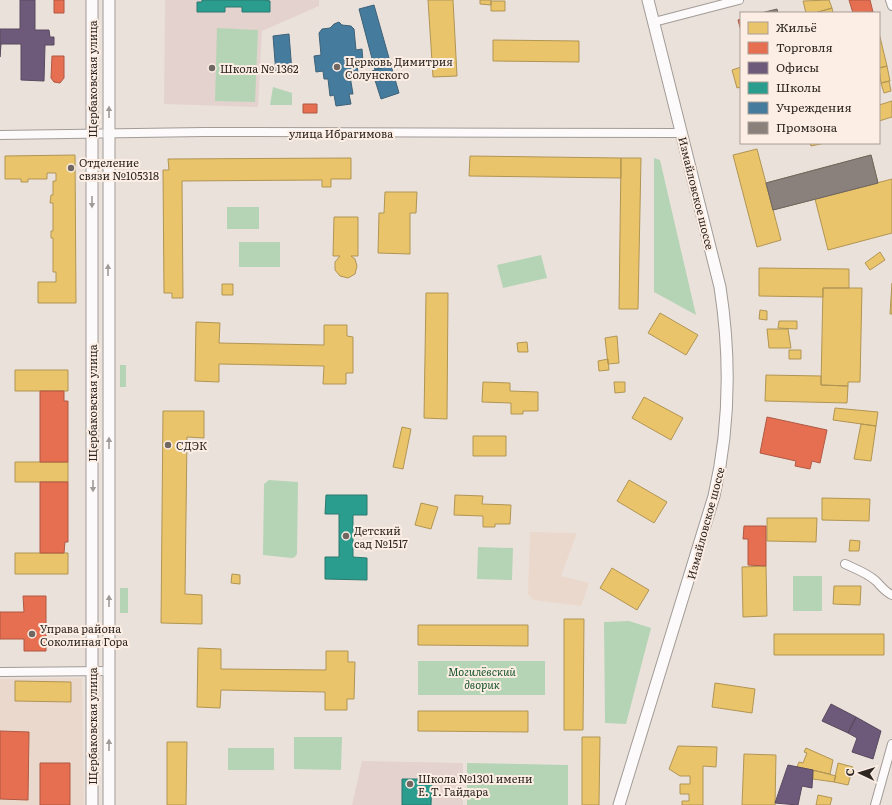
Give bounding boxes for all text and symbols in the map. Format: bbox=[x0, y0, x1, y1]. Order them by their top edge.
legend bbox=[740, 12, 880, 144]
text: Жильё bbox=[776, 18, 817, 36]
street label: Щербаковская улица bbox=[84, 20, 100, 138]
text: Торговля bbox=[776, 38, 833, 56]
place label: Церковь Димитрия Солунского bbox=[345, 53, 453, 82]
text: Офисы bbox=[776, 58, 819, 76]
place label: Школа № 1362 bbox=[220, 60, 299, 76]
marker: Церковь Димитрия Солунского bbox=[332, 62, 342, 72]
marker: Школа № 1362 bbox=[207, 63, 217, 73]
text: Школы bbox=[776, 78, 821, 96]
text: Учреждения bbox=[776, 98, 852, 116]
one-way arrow bbox=[106, 105, 112, 118]
text: Промзона bbox=[776, 118, 838, 136]
street label: улица Ибрагимова bbox=[289, 125, 393, 141]
street label: Измайловское шоссе bbox=[675, 135, 719, 251]
place label: Отделение связи №105318 bbox=[79, 154, 159, 183]
marker: Отделение связи №105318 bbox=[66, 163, 76, 173]
one-way arrow bbox=[89, 196, 95, 209]
one-way arrow bbox=[105, 263, 111, 276]
street label: Щербаковская улица bbox=[84, 344, 100, 462]
one-way arrow bbox=[106, 436, 112, 449]
place label: СДЭК bbox=[176, 437, 207, 453]
marker: СДЭК bbox=[163, 440, 173, 450]
street label: Измайловское шоссе bbox=[682, 465, 728, 581]
one-way arrow bbox=[90, 480, 96, 493]
place label: Детский сад №1517 bbox=[354, 522, 408, 551]
marker: Детский сад №1517 bbox=[341, 531, 351, 541]
one-way arrow bbox=[106, 594, 112, 607]
place label: Управа района Соколиная Гора bbox=[40, 620, 128, 649]
marker: Управа района Соколиная Гора bbox=[27, 629, 37, 639]
park label: Могилёвский дворик bbox=[448, 663, 516, 692]
street label: Щербаковская улица bbox=[84, 667, 100, 785]
one-way arrow bbox=[106, 738, 112, 751]
north arrow bbox=[840, 753, 880, 793]
text: С bbox=[841, 768, 857, 777]
place label: Школа №1301 имени Е. Т. Гайдара bbox=[418, 770, 532, 799]
marker: Школа №1301 имени Е. Т. Гайдара bbox=[405, 779, 415, 789]

